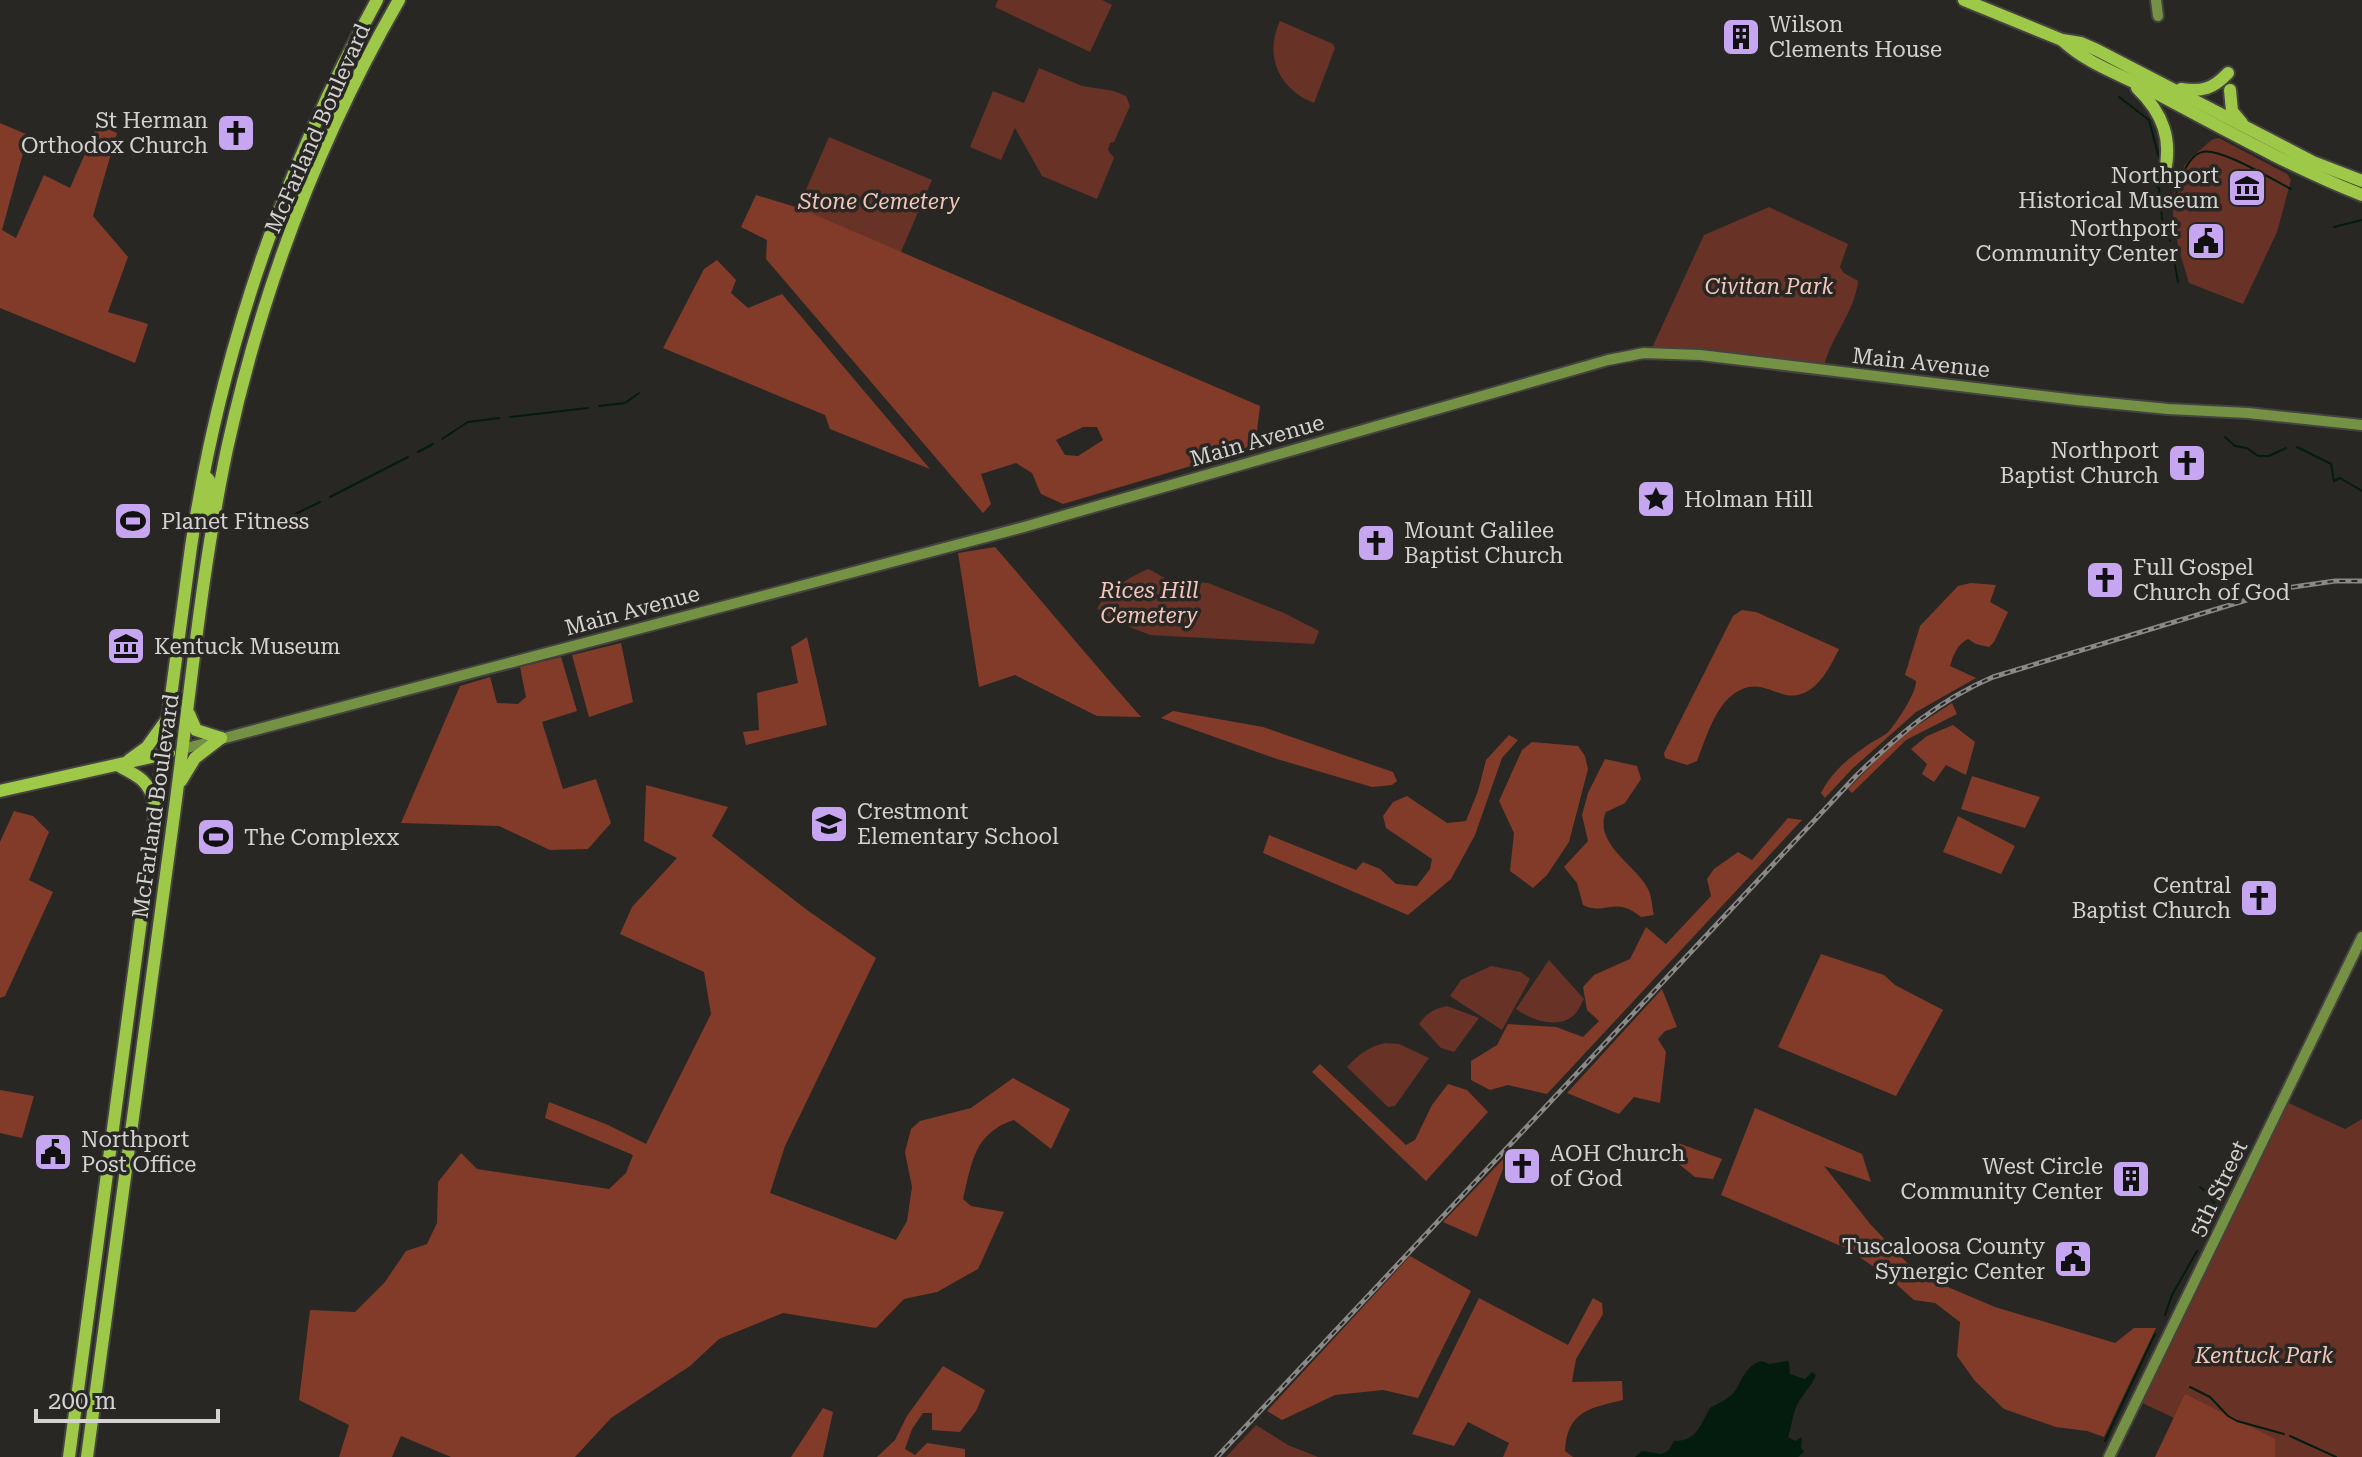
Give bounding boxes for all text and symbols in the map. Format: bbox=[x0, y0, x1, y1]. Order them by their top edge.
place label: Wilson Clements House bbox=[1769, 12, 1942, 62]
building icon: Wilson Clements House bbox=[1720, 16, 1762, 58]
street label: McFarland Boulevard bbox=[260, 20, 375, 237]
place label: St Herman Orthodox Church bbox=[21, 108, 208, 158]
church icon: St Herman Orthodox Church bbox=[215, 112, 257, 154]
place label: Northport Historical Museum bbox=[2018, 163, 2219, 213]
museum icon: Northport Historical Museum bbox=[2226, 167, 2268, 209]
park label: Stone Cemetery bbox=[797, 189, 961, 214]
place label: Northport Community Center bbox=[1976, 216, 2178, 266]
public building icon: Northport Community Center bbox=[2185, 220, 2227, 262]
park label: Civitan Park bbox=[1705, 274, 1833, 299]
street label: Main Avenue bbox=[1851, 343, 1991, 382]
street label: Main Avenue bbox=[1187, 409, 1327, 472]
place label: Northport Baptist Church bbox=[2000, 438, 2159, 488]
church icon: Northport Baptist Church bbox=[2166, 442, 2208, 484]
place icon: Holman Hill bbox=[1635, 478, 1677, 520]
place label: Holman Hill bbox=[1684, 487, 1813, 512]
sports icon: Planet Fitness bbox=[112, 500, 154, 542]
place label: Planet Fitness bbox=[161, 509, 309, 534]
place label: Mount Galilee Baptist Church bbox=[1404, 518, 1563, 568]
church icon: Mount Galilee Baptist Church bbox=[1355, 522, 1397, 564]
place label: Full Gospel Church of God bbox=[2133, 555, 2290, 605]
church icon: Full Gospel Church of God bbox=[2084, 559, 2126, 601]
park label: Rices Hill Cemetery bbox=[1098, 578, 1199, 628]
street label: Main Avenue bbox=[562, 581, 702, 640]
museum icon: Kentuck Museum bbox=[105, 625, 147, 667]
place label: Kentuck Museum bbox=[154, 634, 340, 659]
street label: McFarland Boulevard bbox=[127, 692, 184, 920]
place label: Crestmont Elementary School bbox=[857, 799, 1059, 849]
school or university icon: Crestmont Elementary School bbox=[808, 803, 850, 845]
sports icon: The Complexx bbox=[195, 816, 237, 858]
place label: The Complexx bbox=[244, 825, 399, 850]
place label: Central Baptist Church bbox=[2072, 873, 2231, 923]
church icon: Central Baptist Church bbox=[2238, 877, 2280, 919]
place label: Northport Post Office bbox=[81, 1127, 196, 1177]
public building icon: Northport Post Office bbox=[32, 1131, 74, 1173]
street label: 5th Street bbox=[2185, 1136, 2252, 1240]
place label: AOH Church of God bbox=[1550, 1141, 1685, 1191]
church icon: AOH Church of God bbox=[1501, 1145, 1543, 1187]
place label: West Circle Community Center bbox=[1901, 1154, 2103, 1204]
building icon: West Circle Community Center bbox=[2110, 1158, 2152, 1200]
place label: Tuscaloosa County Synergic Center bbox=[1842, 1234, 2045, 1284]
public building icon: Tuscaloosa County Synergic Center bbox=[2052, 1238, 2094, 1280]
park label: Kentuck Park bbox=[2194, 1343, 2333, 1368]
scale bar bbox=[36, 1373, 218, 1423]
text: 200 m bbox=[48, 1387, 116, 1415]

